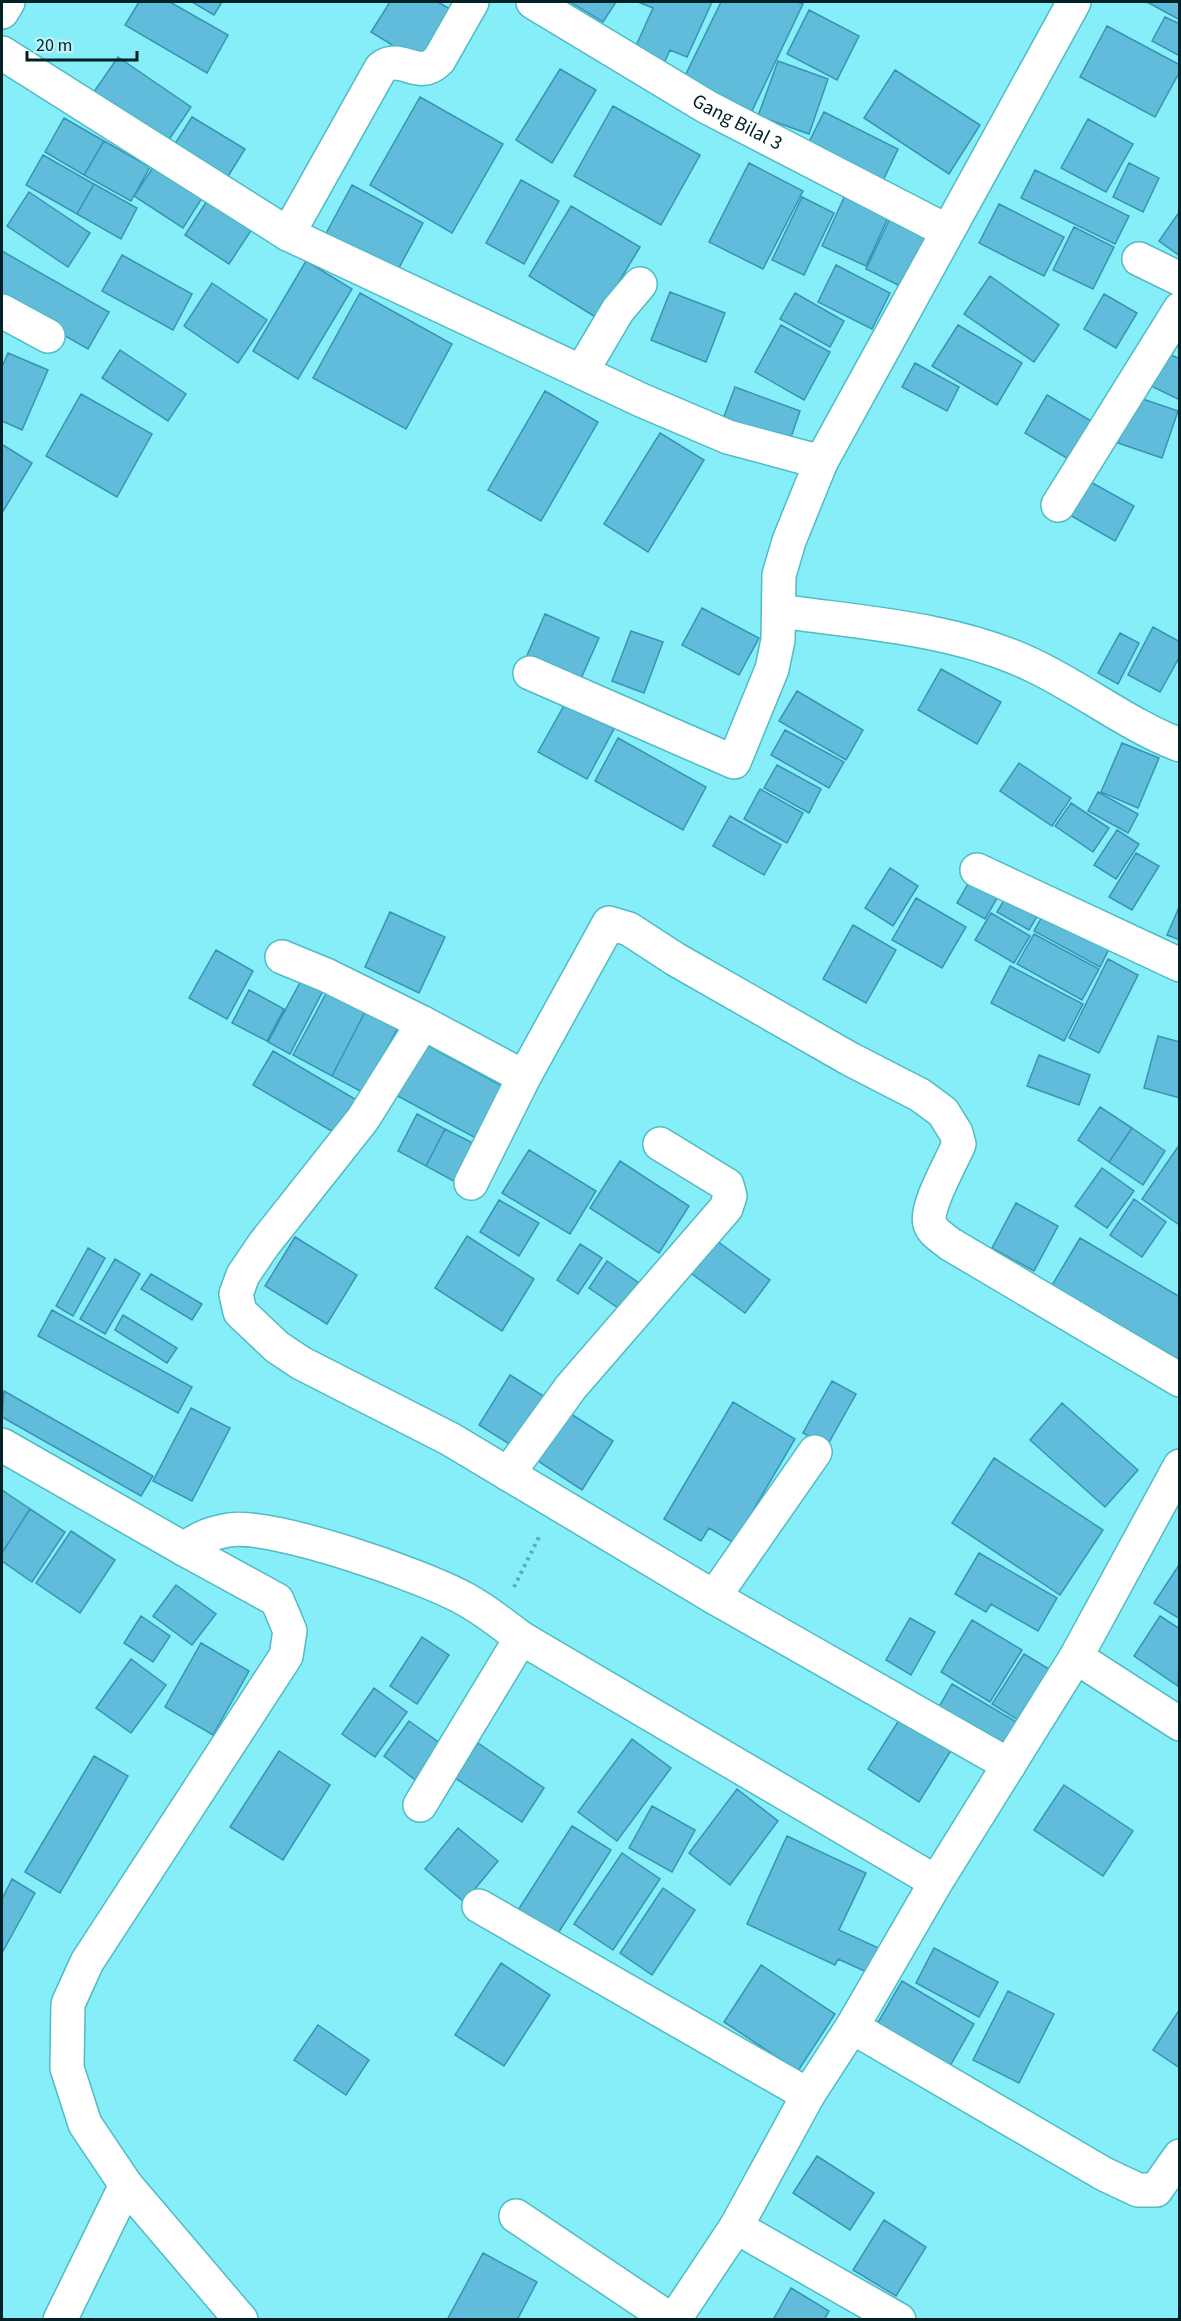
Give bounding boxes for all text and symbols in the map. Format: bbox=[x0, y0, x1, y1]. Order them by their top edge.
scale bar bbox=[27, 24, 136, 62]
text: 20 m bbox=[36, 33, 72, 58]
street label: Gang Bilal 3 bbox=[687, 87, 787, 158]

